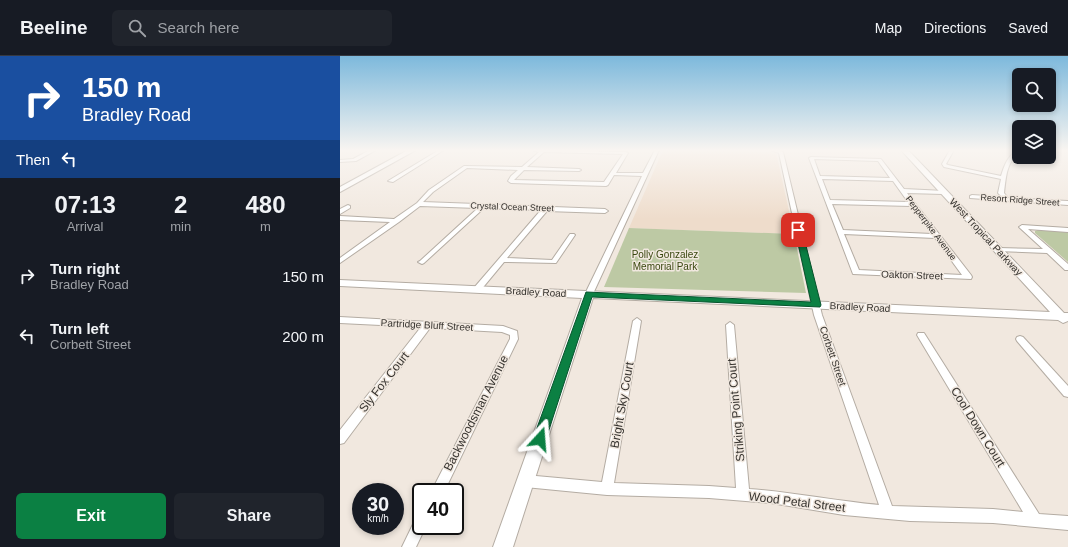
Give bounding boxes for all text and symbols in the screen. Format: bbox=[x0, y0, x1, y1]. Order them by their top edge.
search box bbox=[112, 10, 392, 46]
text: Beeline bbox=[20, 17, 88, 38]
icon: search bbox=[126, 17, 148, 39]
text: Search here bbox=[158, 19, 239, 36]
text: Map bbox=[875, 20, 902, 36]
text: Directions bbox=[924, 20, 986, 36]
text: Saved bbox=[1008, 20, 1048, 36]
map controls bbox=[1012, 68, 1056, 164]
button: search bbox=[1012, 68, 1056, 112]
icon: right bbox=[16, 72, 68, 124]
text: 150 m bbox=[82, 72, 161, 103]
text: Bradley Road bbox=[82, 105, 191, 125]
button: layers bbox=[1012, 120, 1056, 164]
icon: left bbox=[58, 148, 80, 170]
text: Then bbox=[16, 151, 50, 168]
text: 07:13 bbox=[54, 191, 116, 218]
text: 2 bbox=[174, 191, 187, 218]
text: 480 bbox=[246, 191, 286, 218]
street label: Resort Ridge Street bbox=[980, 192, 1060, 208]
street label: Pepperpike Avenue bbox=[904, 194, 958, 262]
street label: West Tropical Parkway bbox=[947, 196, 1025, 278]
street label: Crystal Ocean Street bbox=[470, 201, 554, 213]
pin bbox=[781, 213, 815, 247]
text: Arrival bbox=[67, 219, 104, 234]
text: min bbox=[170, 219, 191, 234]
text: m bbox=[260, 219, 271, 234]
icon: arrive bbox=[787, 219, 809, 241]
park label: Polly Gonzalez Memorial Park bbox=[632, 249, 698, 272]
text: Turn right bbox=[50, 260, 120, 277]
icon: right bbox=[16, 265, 38, 287]
text: 150 m bbox=[282, 268, 324, 285]
street label: Oakton Street bbox=[881, 268, 943, 282]
text: Bradley Road bbox=[50, 277, 129, 292]
street label: Bradley Road bbox=[505, 285, 567, 299]
street label: Bradley Road bbox=[829, 300, 891, 314]
street label: Partridge Bluff Street bbox=[380, 317, 474, 333]
text: Turn left bbox=[50, 320, 109, 337]
icon: left bbox=[16, 325, 38, 347]
street label: Corbett Street bbox=[818, 325, 848, 387]
text: 200 m bbox=[282, 328, 324, 345]
text: Corbett Street bbox=[50, 337, 131, 352]
street label: Sly Fox Court bbox=[356, 349, 412, 415]
street label: Backwoodsman Avenue bbox=[441, 353, 511, 473]
street label: Striking Point Court bbox=[724, 357, 747, 462]
street label: Bright Sky Court bbox=[608, 360, 637, 449]
street label: Cool Down Court bbox=[948, 385, 1008, 470]
position arrow bbox=[519, 418, 561, 460]
speed limit sign: 40 bbox=[412, 483, 464, 535]
street label: Wood Petal Street bbox=[748, 489, 847, 515]
button: Exit bbox=[16, 493, 166, 539]
button: Share bbox=[174, 493, 324, 539]
text: 30 bbox=[367, 493, 389, 515]
text: km/h bbox=[367, 513, 389, 524]

